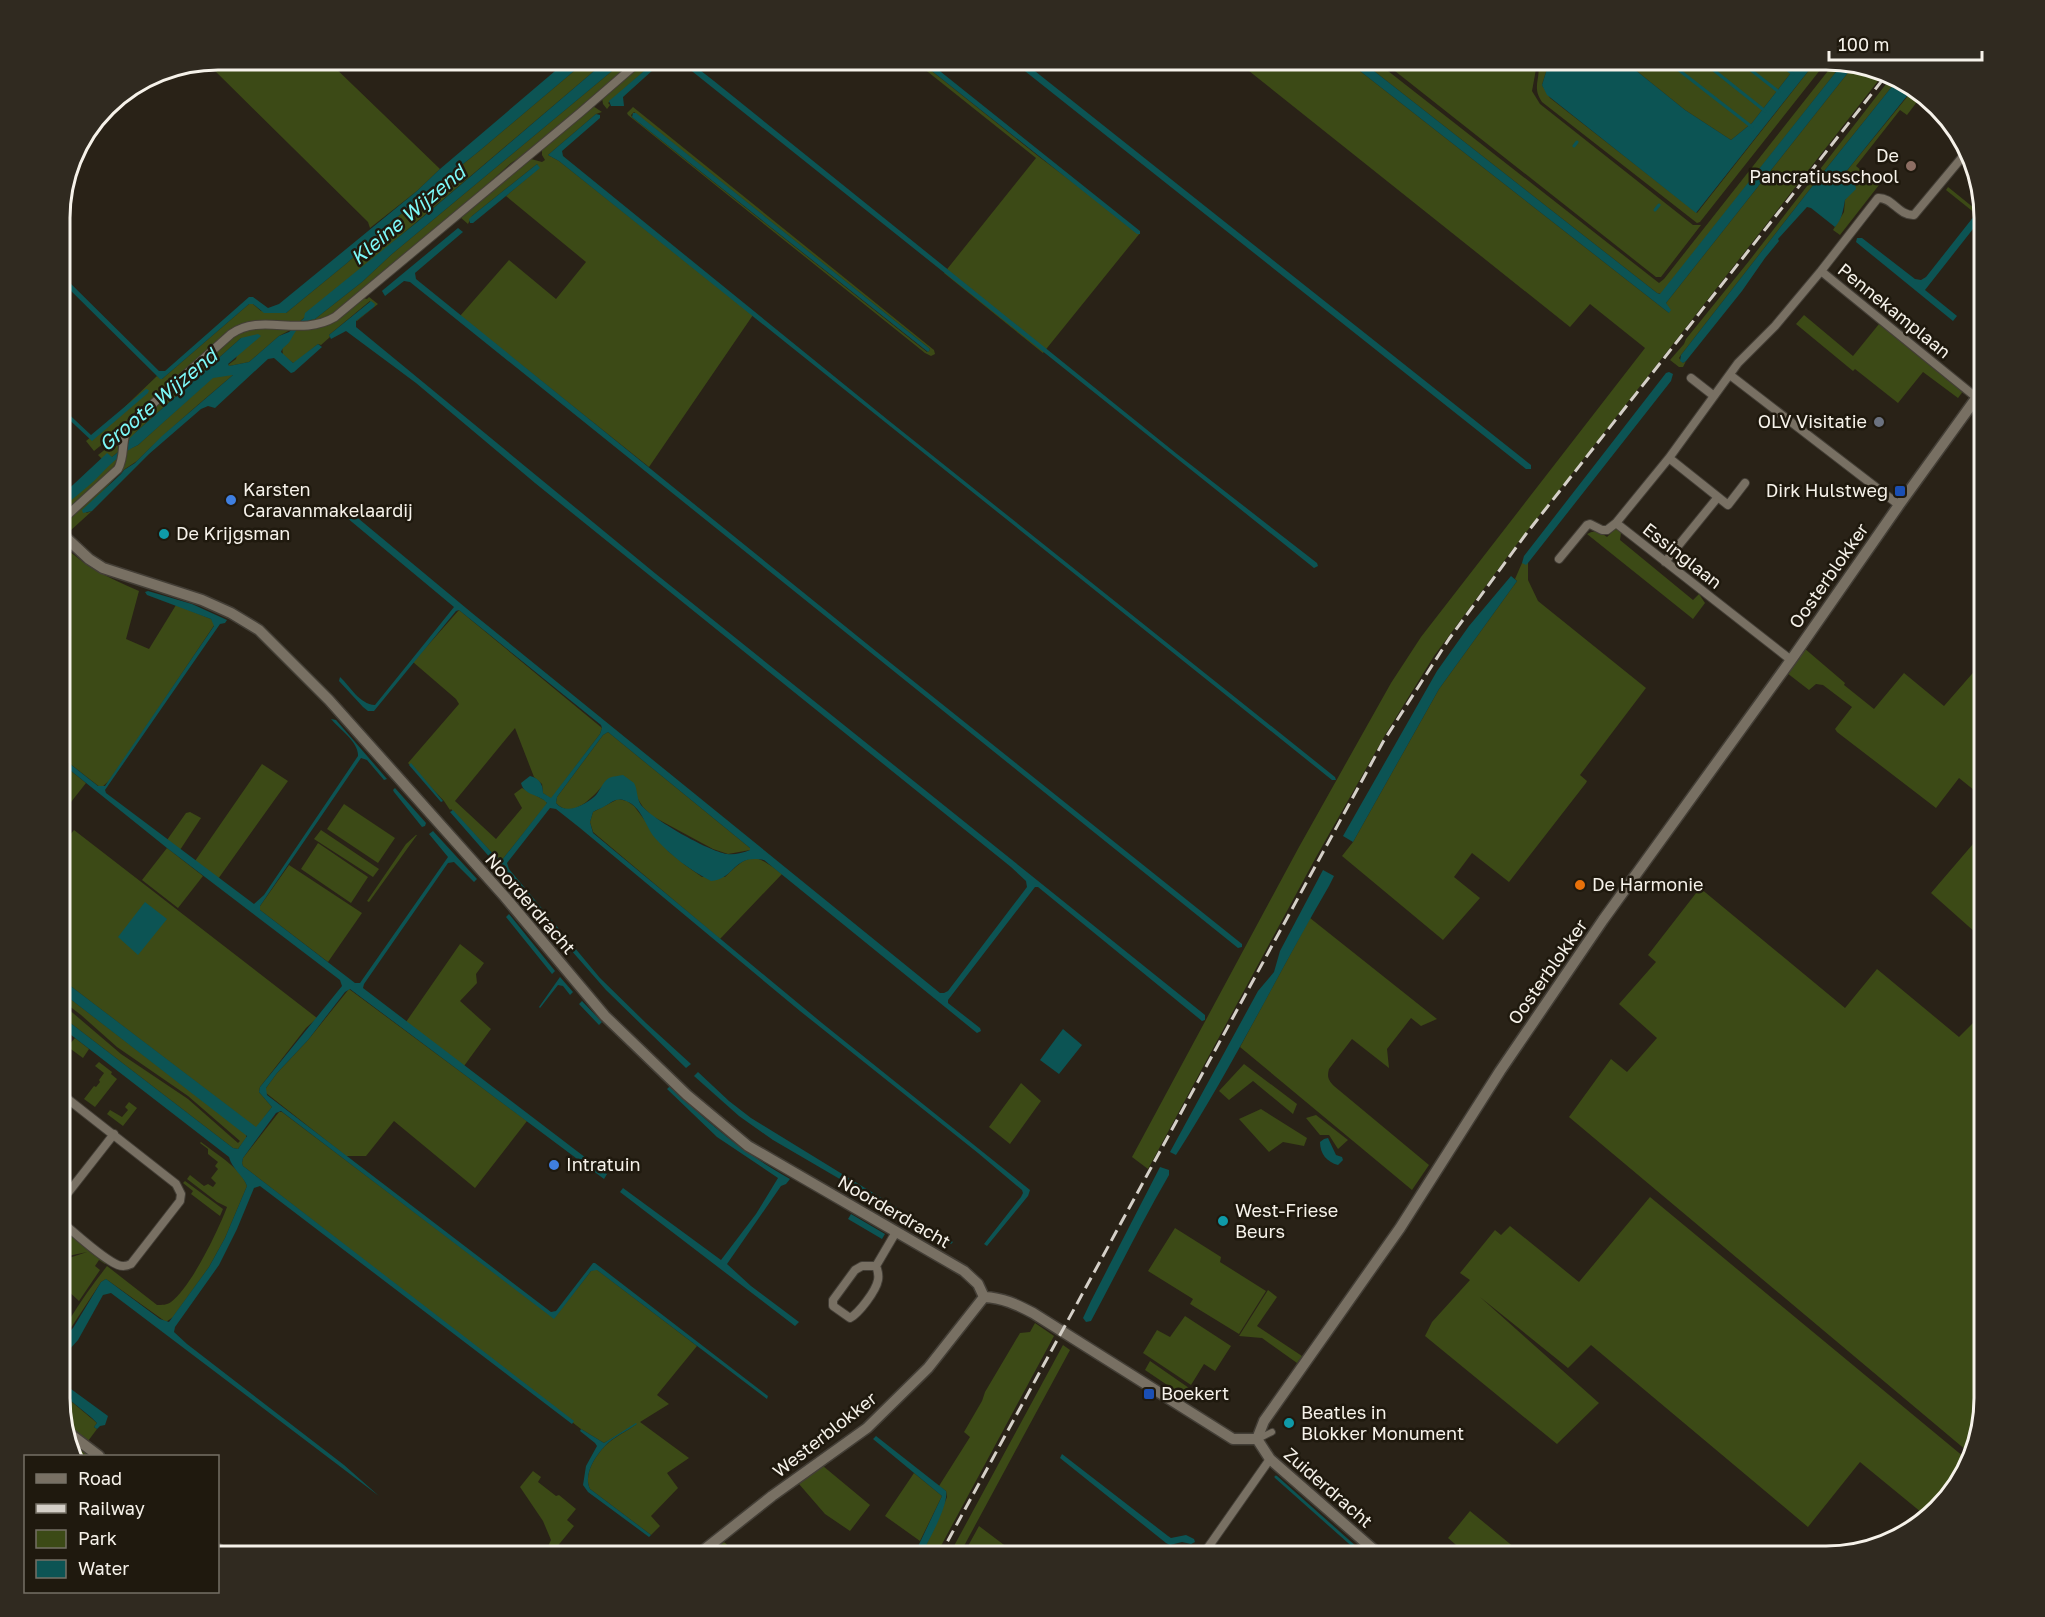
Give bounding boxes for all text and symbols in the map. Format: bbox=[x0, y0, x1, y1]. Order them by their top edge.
scale bar bbox=[1829, 24, 1982, 62]
text: 100 m bbox=[1838, 33, 1889, 55]
place label: De Pancratiusschool bbox=[1749, 144, 1899, 187]
water label: Kleine Wijzend bbox=[345, 158, 472, 270]
marker: De Pancratiusschool bbox=[1904, 159, 1918, 173]
street label: Pennekamplaan bbox=[1834, 258, 1956, 362]
water label: Groote Wijzend bbox=[93, 341, 224, 456]
place label: OLV Visitatie bbox=[1758, 410, 1867, 432]
marker: OLV Visitatie bbox=[1872, 415, 1886, 429]
place label: Karsten Caravanmakelaardij bbox=[243, 478, 413, 521]
place label: Dirk Hulstweg bbox=[1766, 479, 1888, 501]
marker: Dirk Hulstweg bbox=[1893, 484, 1907, 498]
marker: Karsten Caravanmakelaardij bbox=[224, 493, 238, 507]
street label: Essinglaan bbox=[1639, 518, 1727, 593]
street label: Oosterblokker bbox=[1784, 519, 1873, 632]
place label: De Krijgsman bbox=[176, 522, 290, 544]
marker: De Krijgsman bbox=[157, 527, 171, 541]
street label: Noorderdracht bbox=[481, 848, 581, 958]
place label: De Harmonie bbox=[1592, 873, 1703, 895]
marker: De Harmonie bbox=[1573, 878, 1587, 892]
street label: Oosterblokker bbox=[1503, 915, 1592, 1028]
place label: Intratuin bbox=[566, 1153, 641, 1175]
marker: Intratuin bbox=[547, 1158, 561, 1172]
street label: Noorderdracht bbox=[834, 1170, 955, 1252]
place label: West-Friese Beurs bbox=[1235, 1199, 1338, 1242]
marker: West-Friese Beurs bbox=[1216, 1214, 1230, 1228]
place label: Boekert bbox=[1161, 1382, 1229, 1404]
street label: Westerblokker bbox=[768, 1387, 881, 1482]
marker: Boekert bbox=[1142, 1387, 1156, 1401]
place label: Beatles in Blokker Monument bbox=[1301, 1401, 1464, 1444]
marker: Beatles in Blokker Monument bbox=[1282, 1416, 1296, 1430]
street label: Zuiderdracht bbox=[1280, 1443, 1378, 1532]
legend bbox=[24, 1455, 219, 1593]
text: Road bbox=[78, 1467, 122, 1489]
text: Railway bbox=[78, 1497, 145, 1519]
text: Park bbox=[78, 1527, 117, 1549]
text: Water bbox=[78, 1557, 129, 1579]

